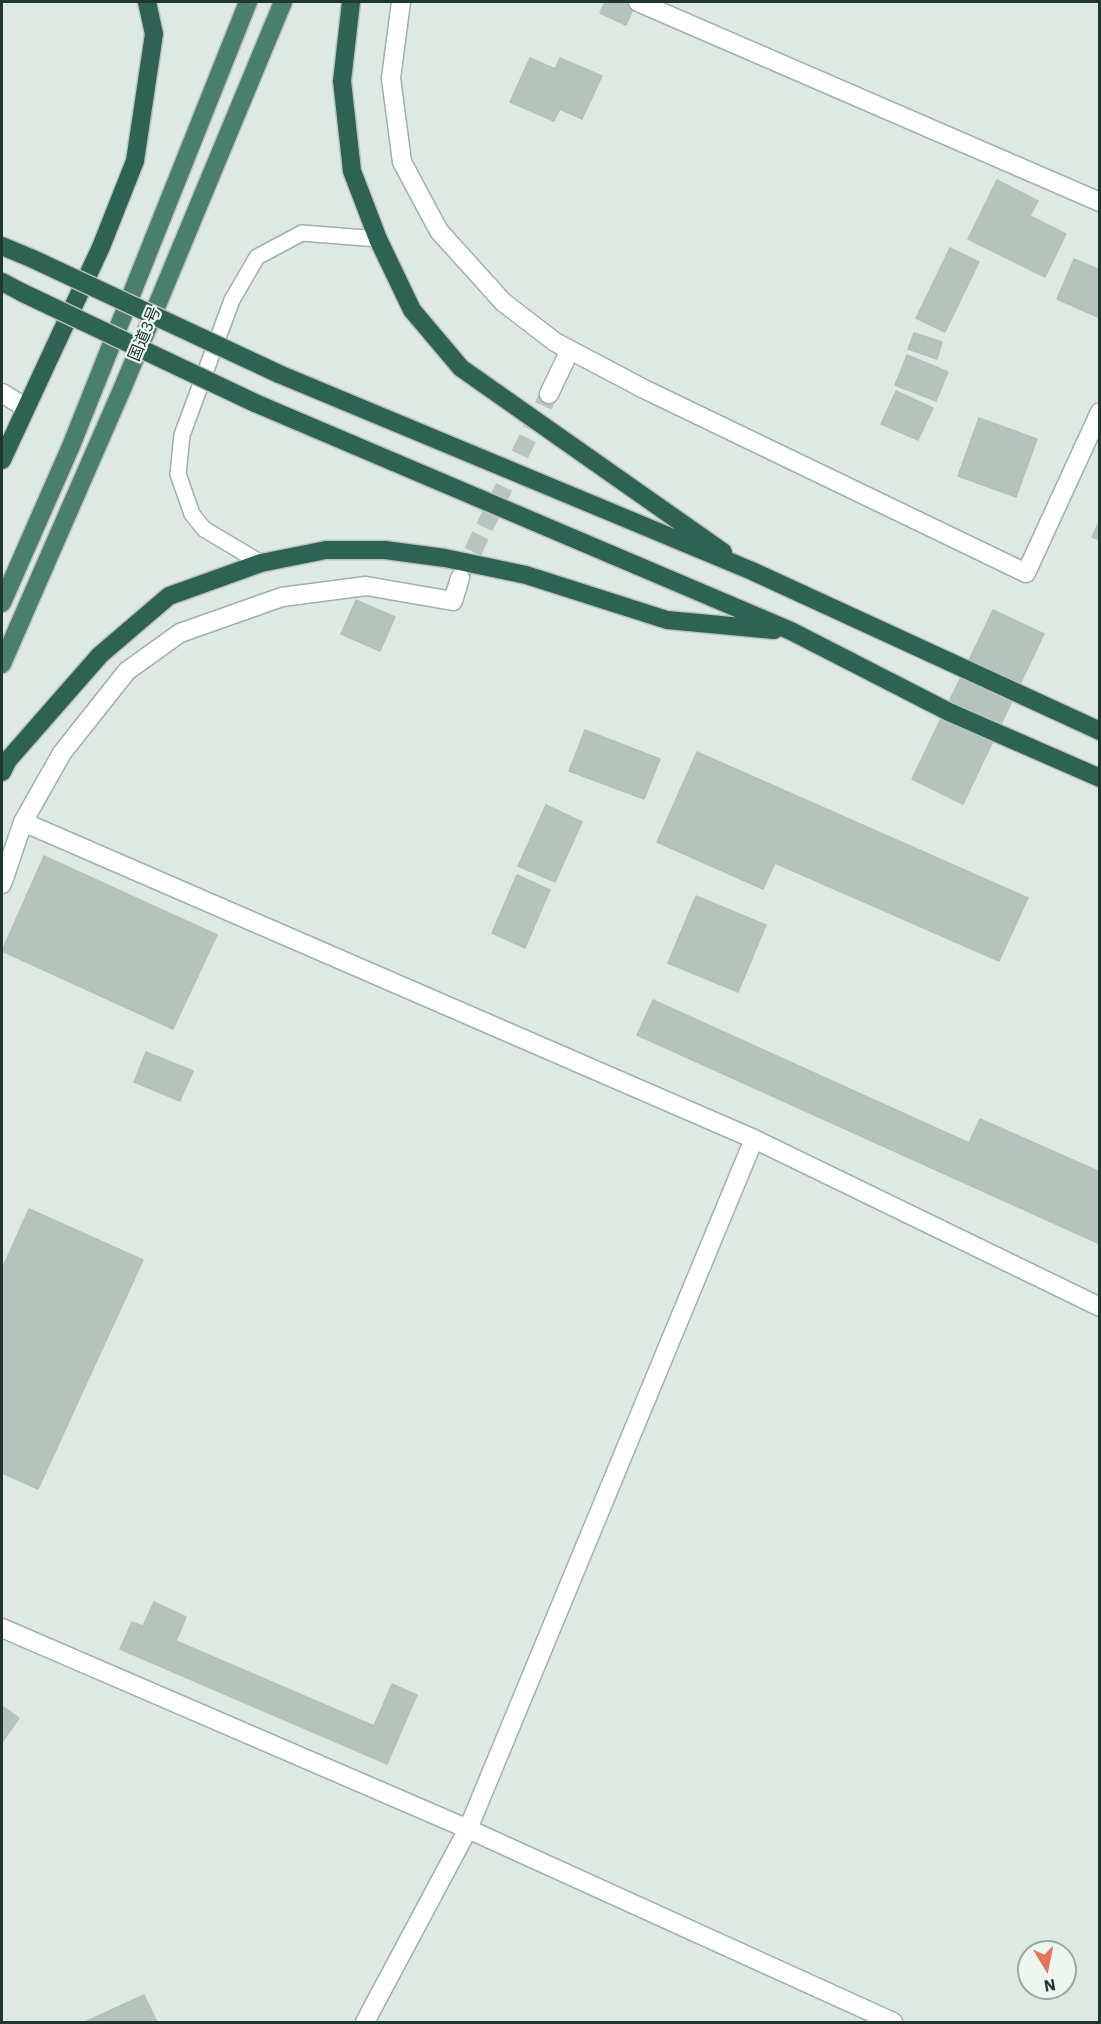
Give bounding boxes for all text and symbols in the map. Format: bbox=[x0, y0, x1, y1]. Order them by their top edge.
street label: 国道3号 bbox=[125, 304, 165, 364]
north arrow bbox=[1017, 1940, 1077, 2000]
text: N bbox=[1042, 1975, 1057, 1997]

